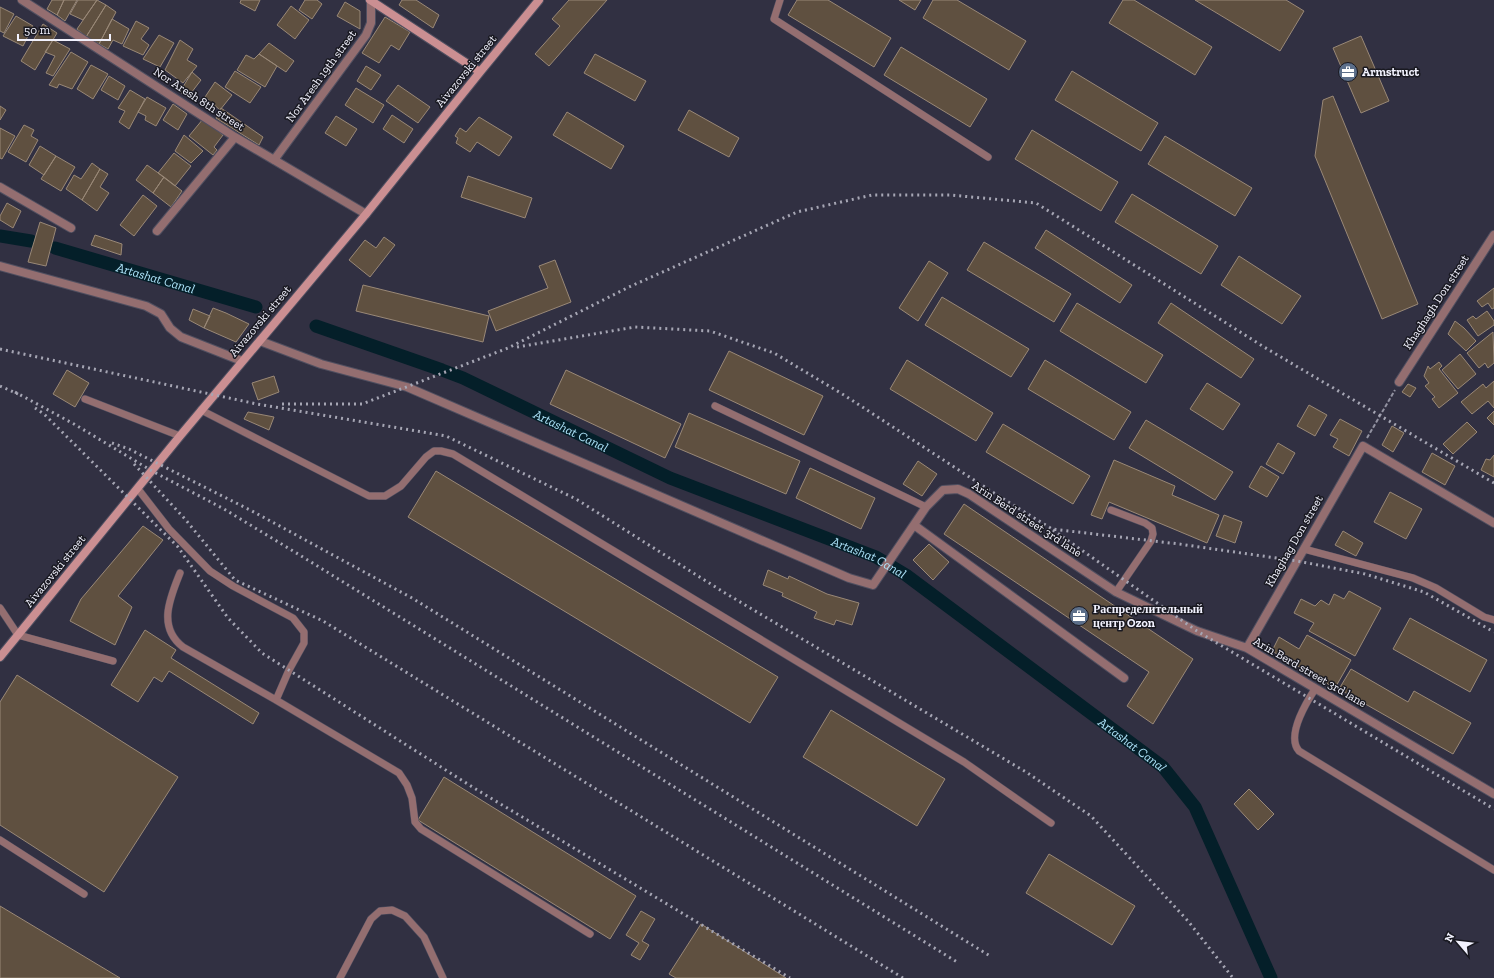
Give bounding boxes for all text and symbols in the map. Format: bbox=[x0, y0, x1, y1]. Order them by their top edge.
scale bar bbox=[18, 16, 110, 42]
text: 50 m bbox=[24, 23, 51, 37]
street label: Nor Aresh 19th street bbox=[283, 27, 359, 125]
street label: Aivazovski street bbox=[433, 32, 500, 110]
office icon: Armstruct bbox=[1337, 61, 1359, 83]
street label: Nor Aresh 8th street bbox=[151, 64, 248, 134]
place label: Armstruct bbox=[1362, 65, 1419, 79]
street label: Khaghagh Don street bbox=[1400, 252, 1472, 352]
water label: Artashat Canal bbox=[114, 259, 197, 296]
street label: Aivazovski street bbox=[226, 282, 294, 359]
water label: Artashat Canal bbox=[531, 405, 611, 455]
street label: Arin Berd street 3rd lane bbox=[970, 478, 1085, 560]
street label: Khaghag Don street bbox=[1262, 492, 1326, 589]
street label: Aivazovski street bbox=[22, 532, 89, 610]
water label: Artashat Canal bbox=[829, 533, 909, 581]
place label: Распределительный центр Ozon bbox=[1093, 602, 1203, 630]
office icon: Распределительный центр Ozon bbox=[1068, 605, 1090, 627]
street label: Arin Berd street 3rd lane bbox=[1251, 634, 1369, 710]
water label: Artashat Canal bbox=[1095, 713, 1170, 773]
north arrow bbox=[1438, 922, 1478, 962]
text: N bbox=[1442, 930, 1458, 944]

